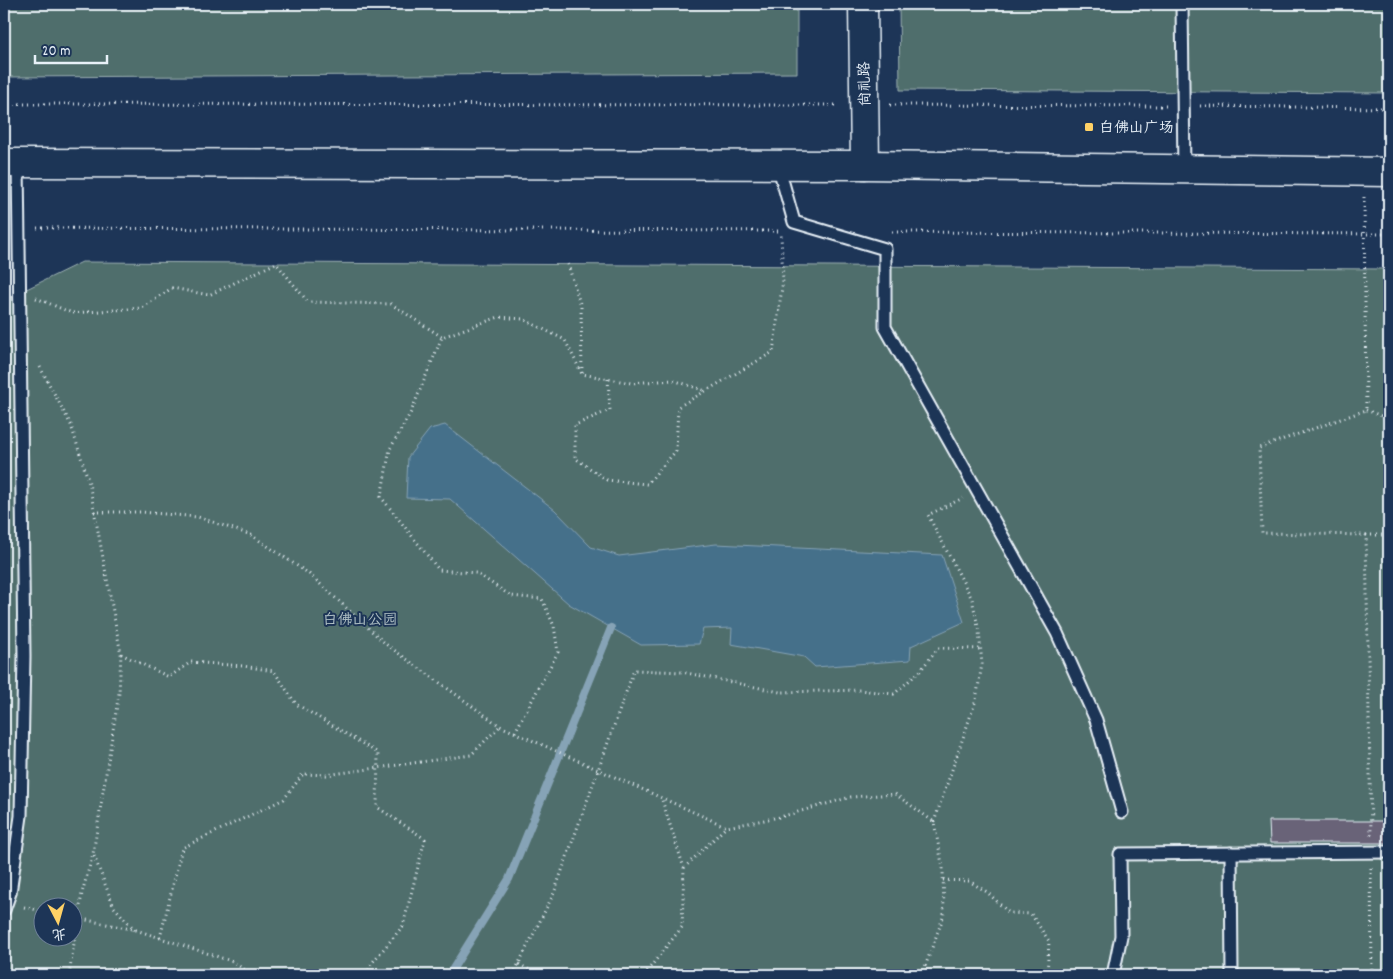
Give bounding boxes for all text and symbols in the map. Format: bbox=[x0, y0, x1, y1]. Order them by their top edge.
scale bar bbox=[35, 32, 108, 64]
text: 20 m bbox=[42, 41, 70, 63]
street label: 尚礼路 bbox=[855, 61, 877, 107]
place label: 白佛山广场 bbox=[1099, 118, 1174, 140]
marker: 白佛山广场 bbox=[1083, 121, 1095, 133]
park label: 白佛山公园 bbox=[322, 610, 398, 632]
north arrow bbox=[32, 896, 82, 946]
text: 北 bbox=[51, 922, 67, 944]

